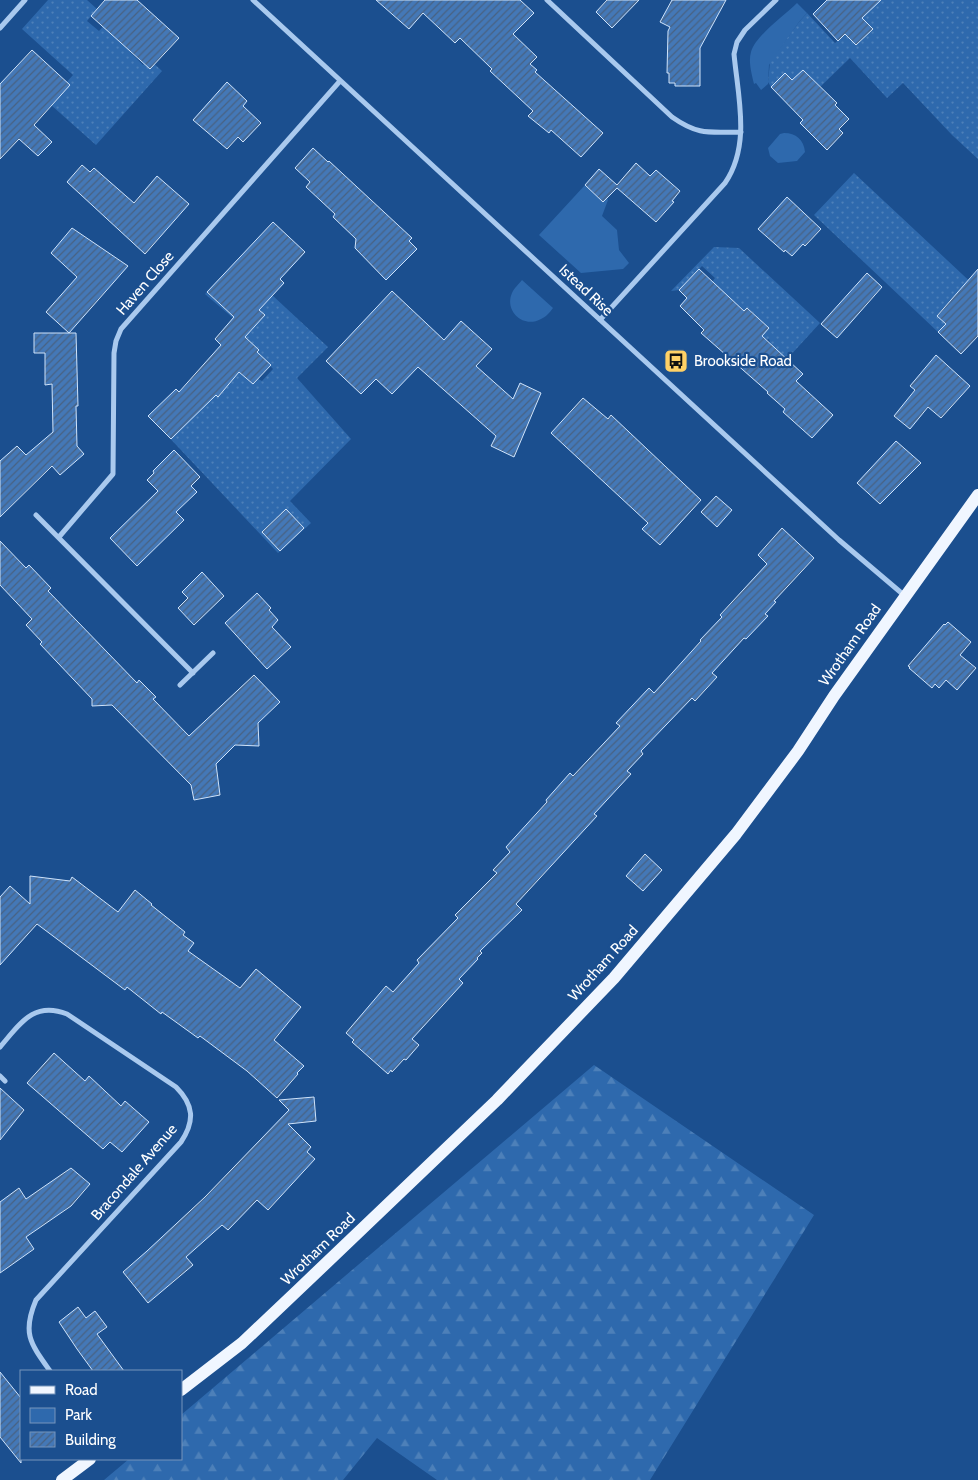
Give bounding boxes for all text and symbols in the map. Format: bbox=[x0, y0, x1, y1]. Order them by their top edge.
street label: Haven Close bbox=[112, 247, 178, 319]
street label: Istead Rise bbox=[555, 260, 617, 320]
bus stop icon: Brookside Road bbox=[663, 348, 689, 374]
place label: Brookside Road bbox=[694, 352, 792, 370]
street label: Wrotham Road bbox=[815, 601, 885, 689]
street label: Wrotham Road bbox=[564, 921, 642, 1005]
street label: Bracondale Avenue bbox=[87, 1120, 181, 1224]
street label: Wrotham Road bbox=[277, 1209, 359, 1289]
legend bbox=[20, 1370, 182, 1460]
text: Road bbox=[65, 1381, 98, 1399]
text: Park bbox=[65, 1406, 92, 1424]
text: Building bbox=[65, 1431, 116, 1449]

